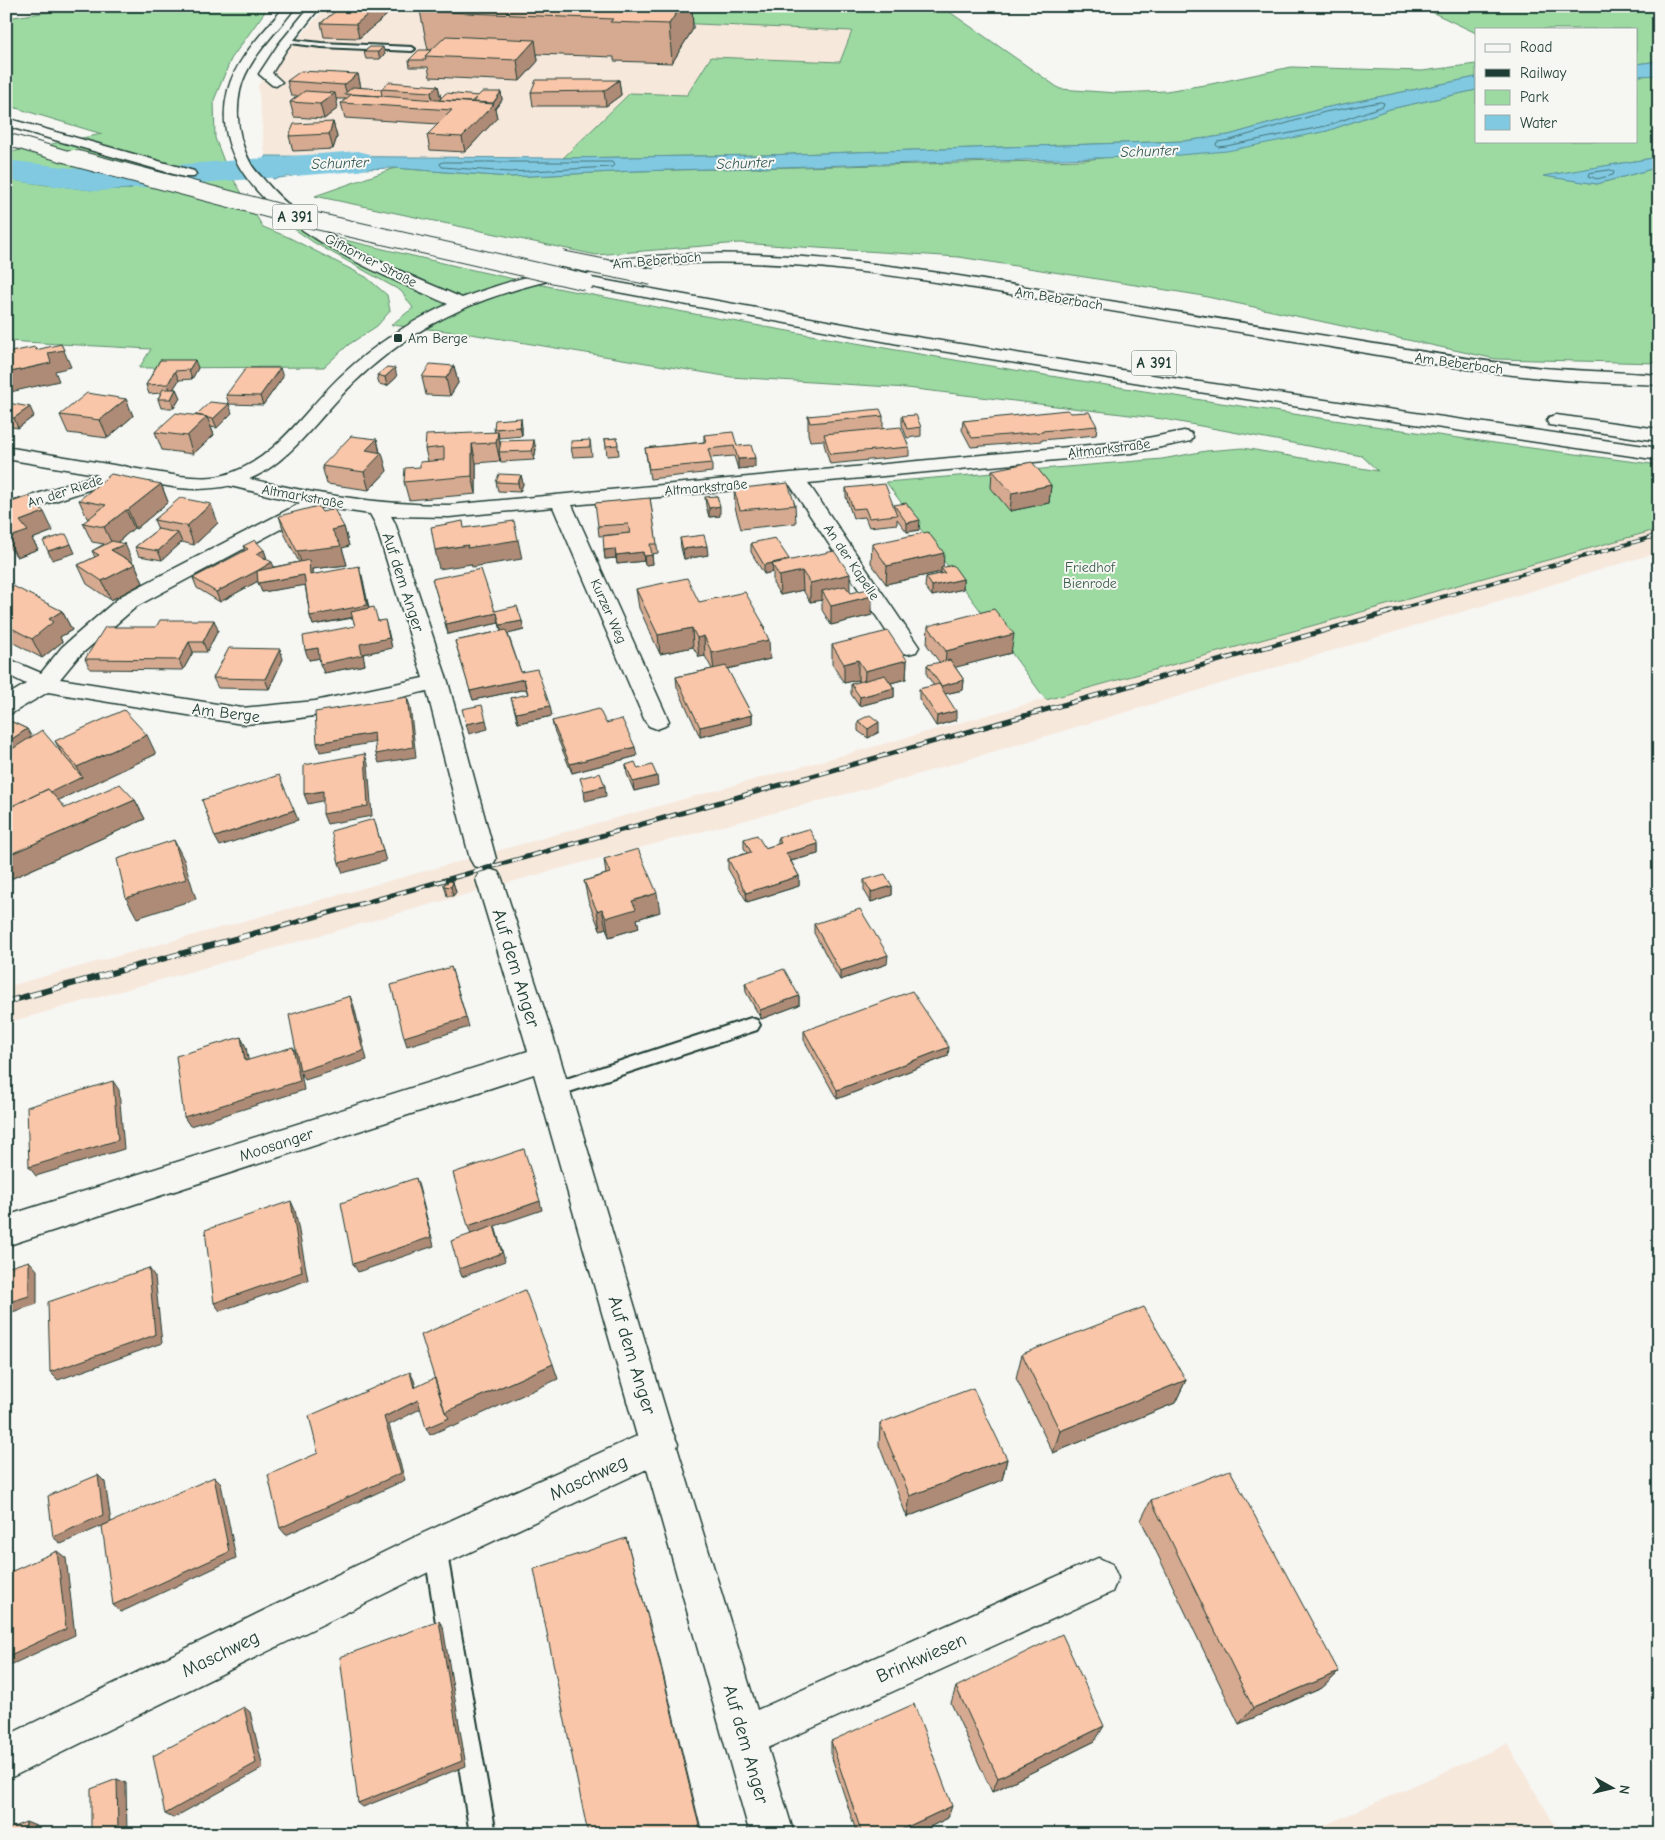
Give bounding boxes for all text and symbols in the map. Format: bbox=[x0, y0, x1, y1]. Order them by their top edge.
legend bbox=[1475, 28, 1638, 142]
text: Road bbox=[1520, 38, 1552, 56]
text: Railway bbox=[1520, 64, 1567, 82]
text: Park bbox=[1520, 88, 1549, 106]
text: Water bbox=[1520, 114, 1557, 132]
water label: Schunter bbox=[1120, 141, 1179, 161]
water label: Schunter bbox=[311, 153, 370, 173]
water label: Schunter bbox=[716, 153, 775, 173]
road number: A 391 bbox=[272, 204, 318, 230]
street label: Gifhorner Straße bbox=[322, 230, 420, 291]
street label: Am Beberbach bbox=[612, 248, 702, 273]
street label: Am Beberbach bbox=[1014, 283, 1104, 314]
place label: Am Berge bbox=[408, 330, 468, 347]
marker: Am Berge bbox=[392, 332, 404, 344]
street label: Am Beberbach bbox=[1414, 349, 1504, 378]
road number: A 391 bbox=[1132, 350, 1176, 376]
street label: Altmarkstraße bbox=[1067, 435, 1151, 462]
street label: An der Riede bbox=[25, 471, 105, 512]
street label: Altmarkstraße bbox=[664, 475, 748, 500]
street label: Altmarkstraße bbox=[261, 481, 345, 512]
street label: An der Kapelle bbox=[820, 521, 883, 603]
street label: Auf dem Anger bbox=[379, 530, 428, 635]
park label: Friedhof Bienrode bbox=[1063, 559, 1117, 592]
street label: Kurzer Weg bbox=[587, 576, 630, 646]
street label: Am Berge bbox=[191, 700, 261, 726]
street label: Auf dem Anger bbox=[488, 906, 545, 1031]
street label: Moosanger bbox=[237, 1124, 316, 1165]
street label: Auf dem Anger bbox=[604, 1293, 661, 1418]
street label: Maschweg bbox=[546, 1450, 631, 1506]
street label: Maschweg bbox=[178, 1626, 263, 1682]
street label: Brinkwiesen bbox=[873, 1628, 970, 1688]
street label: Auf dem Anger bbox=[719, 1682, 774, 1807]
north arrow bbox=[1588, 1762, 1638, 1812]
text: N bbox=[1615, 1784, 1633, 1795]

